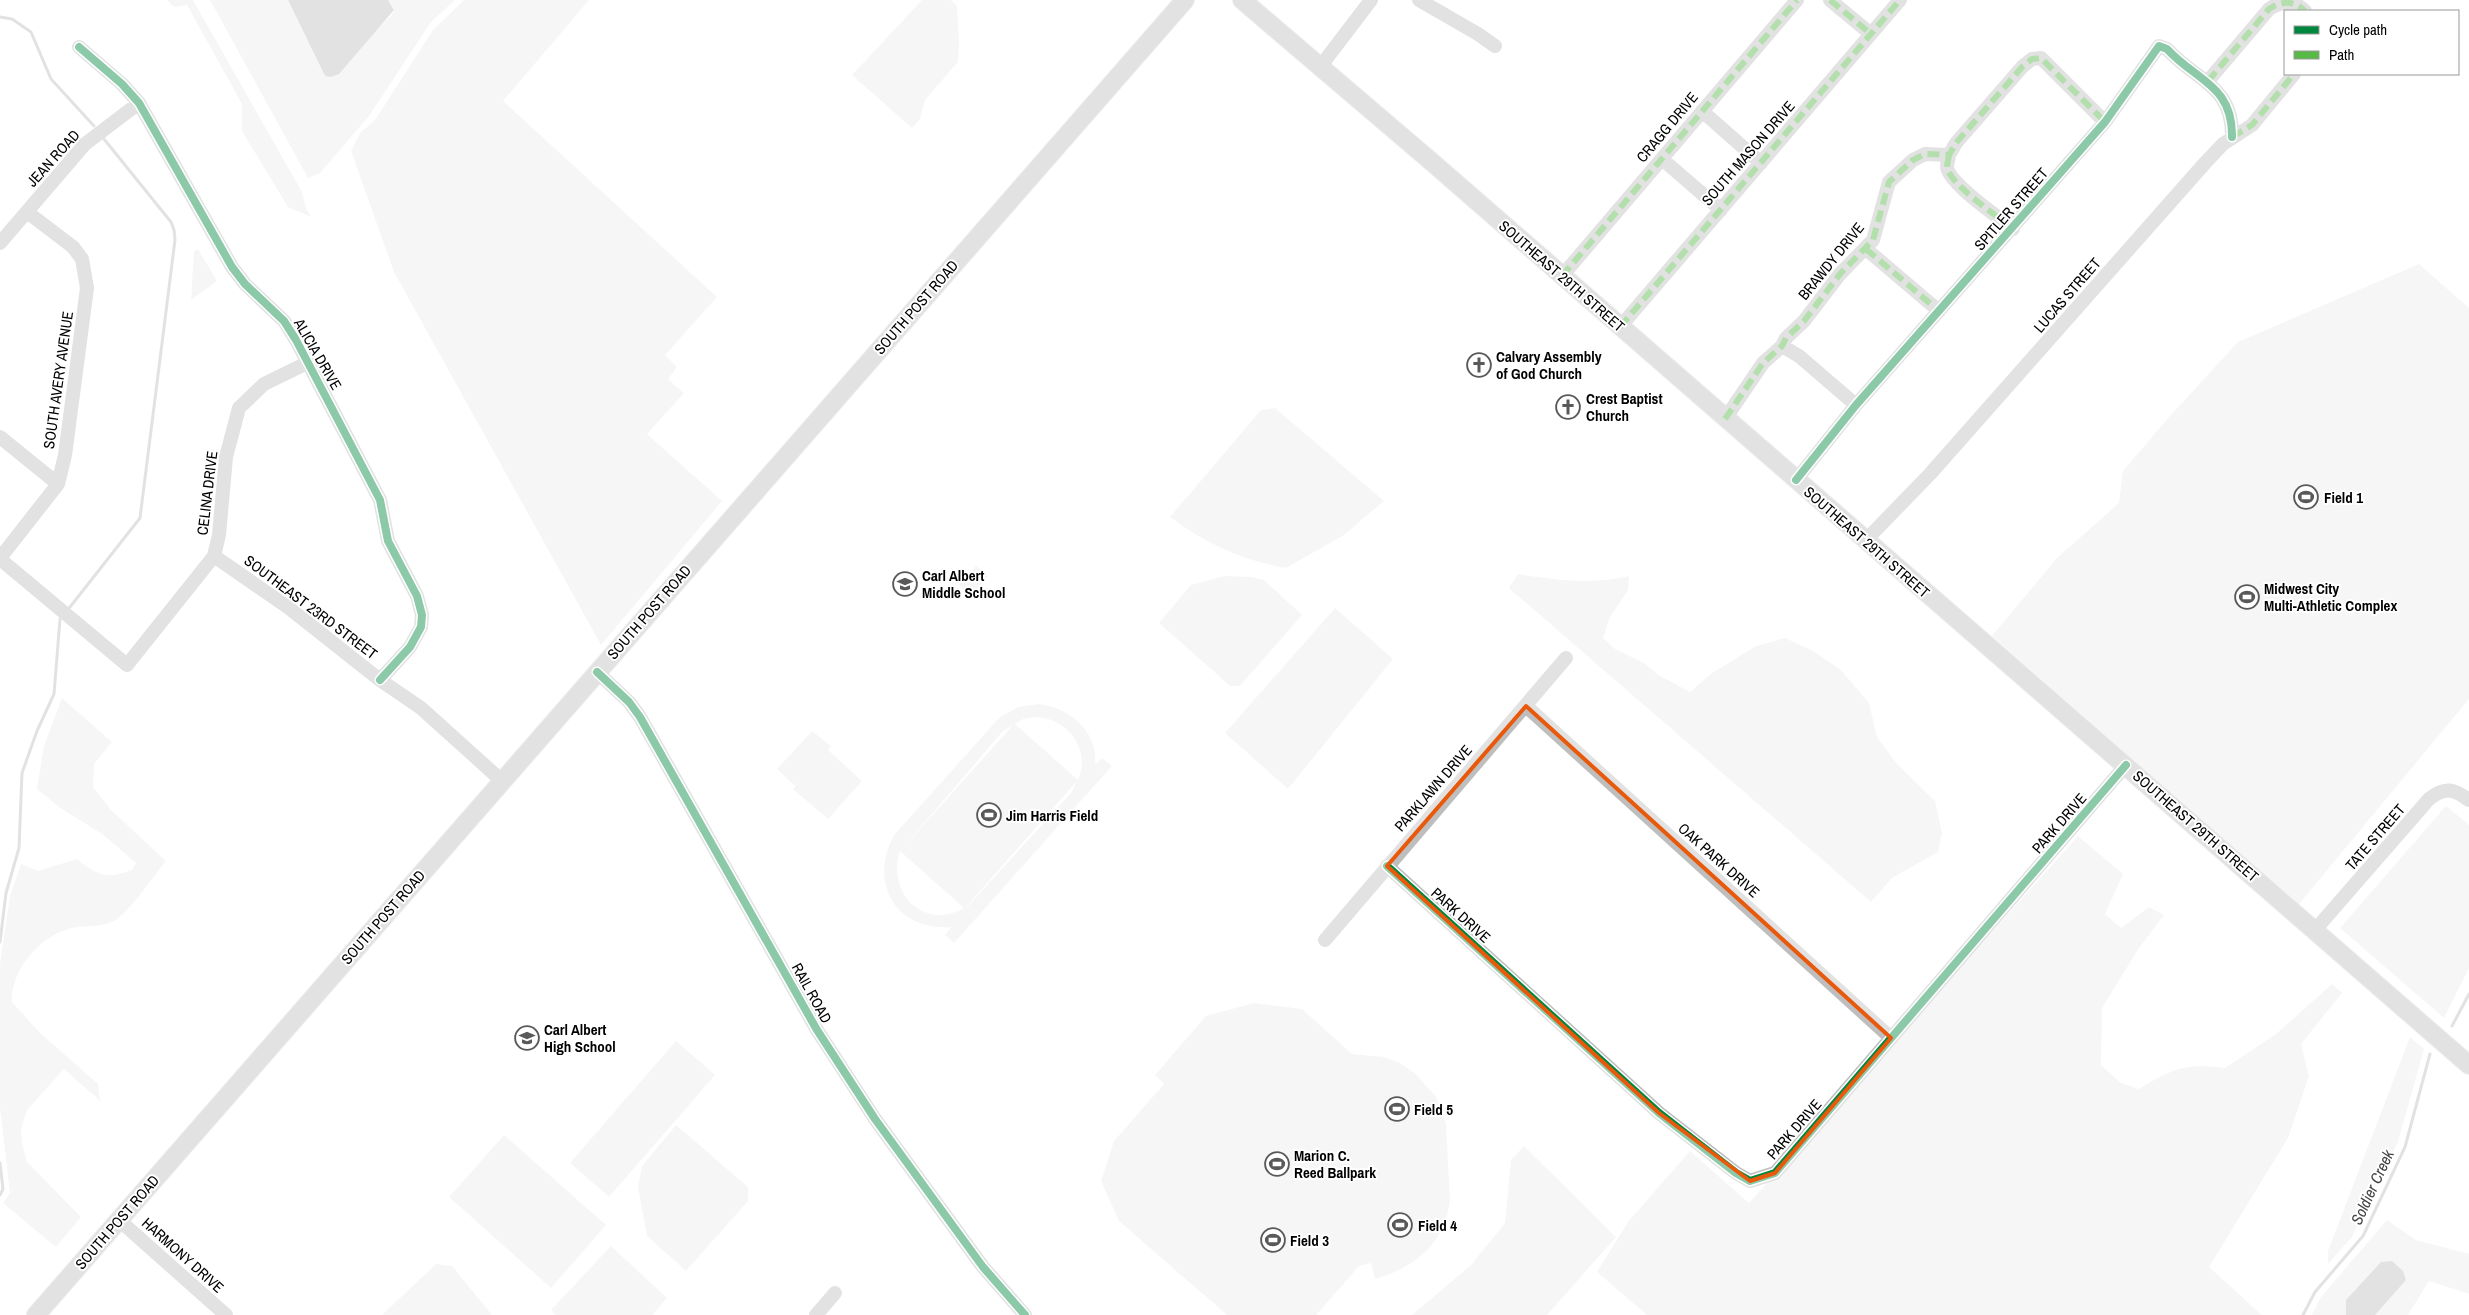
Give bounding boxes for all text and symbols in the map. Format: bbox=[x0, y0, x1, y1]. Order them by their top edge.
legend bbox=[2284, 10, 2459, 75]
text: Cycle path bbox=[2329, 19, 2387, 40]
text: Path bbox=[2329, 44, 2354, 65]
street label: CRAGG DRIVE bbox=[1631, 87, 1703, 167]
street label: SOUTH MASON DRIVE bbox=[1697, 96, 1799, 210]
street label: JEAN ROAD bbox=[22, 125, 84, 191]
street label: SPITLER STREET bbox=[1969, 163, 2053, 255]
street label: SOUTHEAST 29TH STREET bbox=[1495, 215, 1630, 337]
street label: BRAWDY DRIVE bbox=[1793, 218, 1869, 304]
street label: LUCAS STREET bbox=[2029, 253, 2106, 337]
street label: SOUTH POST ROAD bbox=[869, 255, 963, 359]
street label: SOUTH AVERY AVENUE bbox=[38, 310, 78, 450]
street label: ALICIA DRIVE bbox=[289, 314, 347, 394]
place label: Calvary Assembly of God Church bbox=[1496, 346, 1602, 384]
church icon: Calvary Assembly of God Church bbox=[1466, 352, 1492, 378]
place label: Crest Baptist Church bbox=[1586, 388, 1663, 426]
church icon: Crest Baptist Church bbox=[1555, 394, 1581, 420]
street label: CELINA DRIVE bbox=[191, 450, 223, 536]
street label: SOUTHEAST 29TH STREET bbox=[1800, 481, 1935, 603]
sports icon: Field 1 bbox=[2293, 484, 2319, 510]
place label: Field 1 bbox=[2324, 487, 2363, 508]
street label: SOUTHEAST 23RD STREET bbox=[240, 550, 382, 664]
street label: SOUTH POST ROAD bbox=[602, 560, 696, 664]
place label: Carl Albert Middle School bbox=[922, 565, 1005, 603]
school or university icon: Carl Albert Middle School bbox=[892, 571, 918, 597]
place label: Midwest City Multi-Athletic Complex bbox=[2264, 578, 2397, 616]
sports icon: Midwest City Multi-Athletic Complex bbox=[2234, 584, 2260, 610]
street label: PARKLAWN DRIVE bbox=[1389, 740, 1477, 836]
street label: SOUTHEAST 29TH STREET bbox=[2129, 765, 2264, 887]
street label: PARK DRIVE bbox=[2027, 788, 2091, 858]
street label: TATE STREET bbox=[2340, 799, 2410, 875]
sports icon: Jim Harris Field bbox=[976, 802, 1002, 828]
place label: Jim Harris Field bbox=[1006, 805, 1098, 826]
street label: OAK PARK DRIVE bbox=[1674, 818, 1764, 902]
street label: SOUTH POST ROAD bbox=[336, 865, 430, 969]
street label: PARK DRIVE bbox=[1427, 883, 1495, 947]
street label: RAIL ROAD bbox=[787, 959, 837, 1027]
place label: Carl Albert High School bbox=[544, 1019, 616, 1057]
school or university icon: Carl Albert High School bbox=[514, 1025, 540, 1051]
street label: PARK DRIVE bbox=[1762, 1094, 1826, 1164]
sports icon: Field 5 bbox=[1384, 1096, 1410, 1122]
place label: Field 5 bbox=[1414, 1099, 1453, 1120]
place label: Marion C. Reed Ballpark bbox=[1294, 1145, 1376, 1183]
water label: Soldier Creek bbox=[2345, 1146, 2399, 1228]
sports icon: Marion C. Reed Ballpark bbox=[1264, 1151, 1290, 1177]
street label: SOUTH POST ROAD bbox=[70, 1170, 164, 1274]
sports icon: Field 4 bbox=[1387, 1212, 1413, 1238]
street label: HARMONY DRIVE bbox=[137, 1213, 229, 1297]
place label: Field 4 bbox=[1418, 1215, 1457, 1236]
sports icon: Field 3 bbox=[1260, 1227, 1286, 1253]
place label: Field 3 bbox=[1290, 1230, 1329, 1251]

